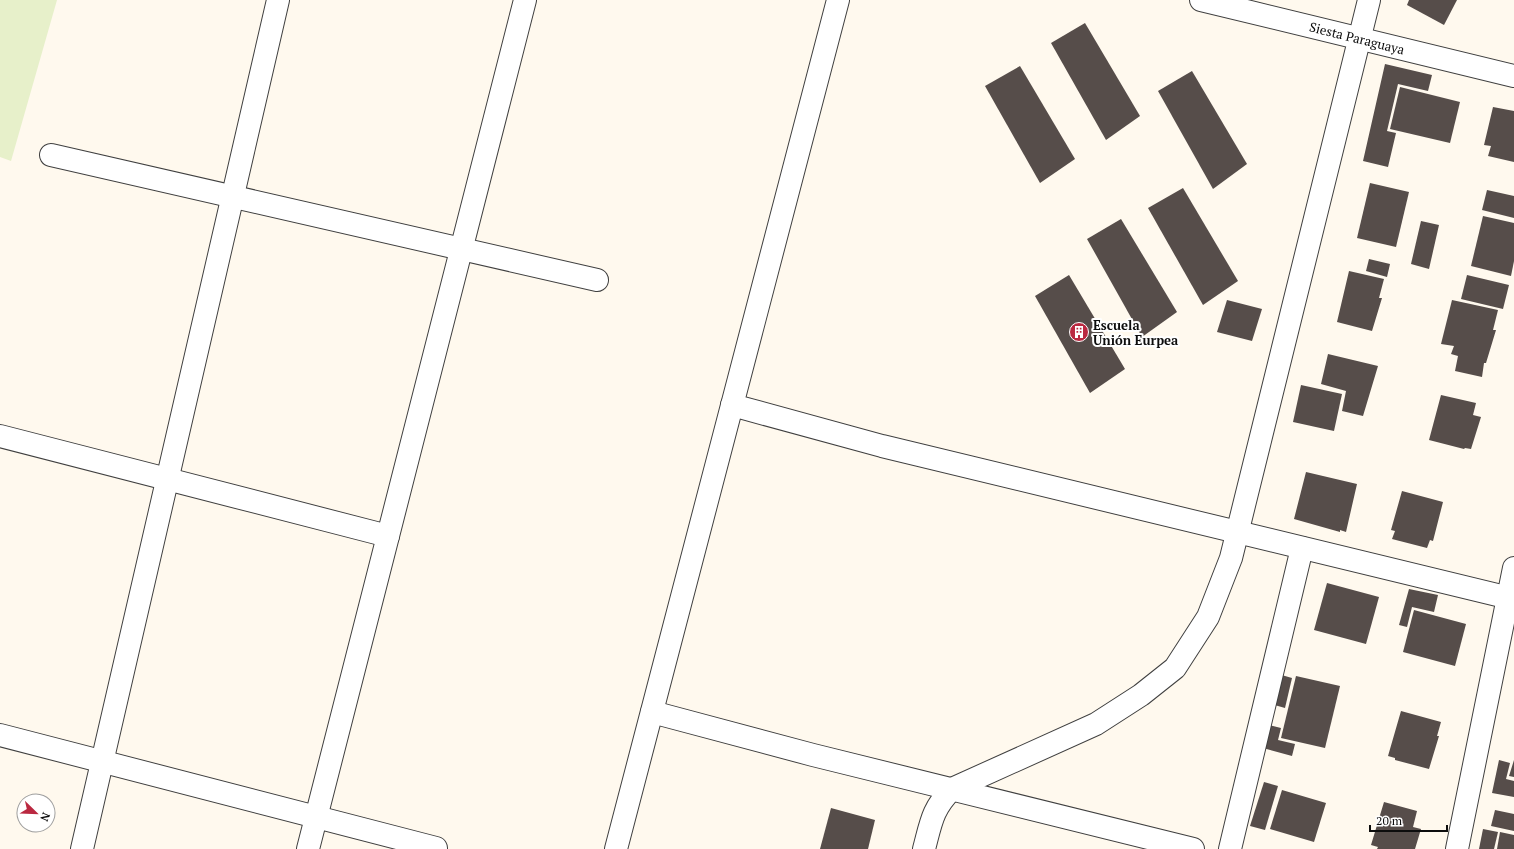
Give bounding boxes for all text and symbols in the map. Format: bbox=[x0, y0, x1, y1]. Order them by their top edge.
street label: Siesta Paraguaya bbox=[1308, 17, 1407, 59]
place label: Escuela Unión Eurpea bbox=[1093, 316, 1179, 349]
building icon: Escuela Unión Eurpea bbox=[1068, 321, 1090, 343]
north arrow bbox=[16, 793, 56, 833]
scale bar bbox=[1370, 807, 1447, 833]
text: N bbox=[37, 810, 53, 824]
text: 20 m bbox=[1376, 813, 1403, 828]

